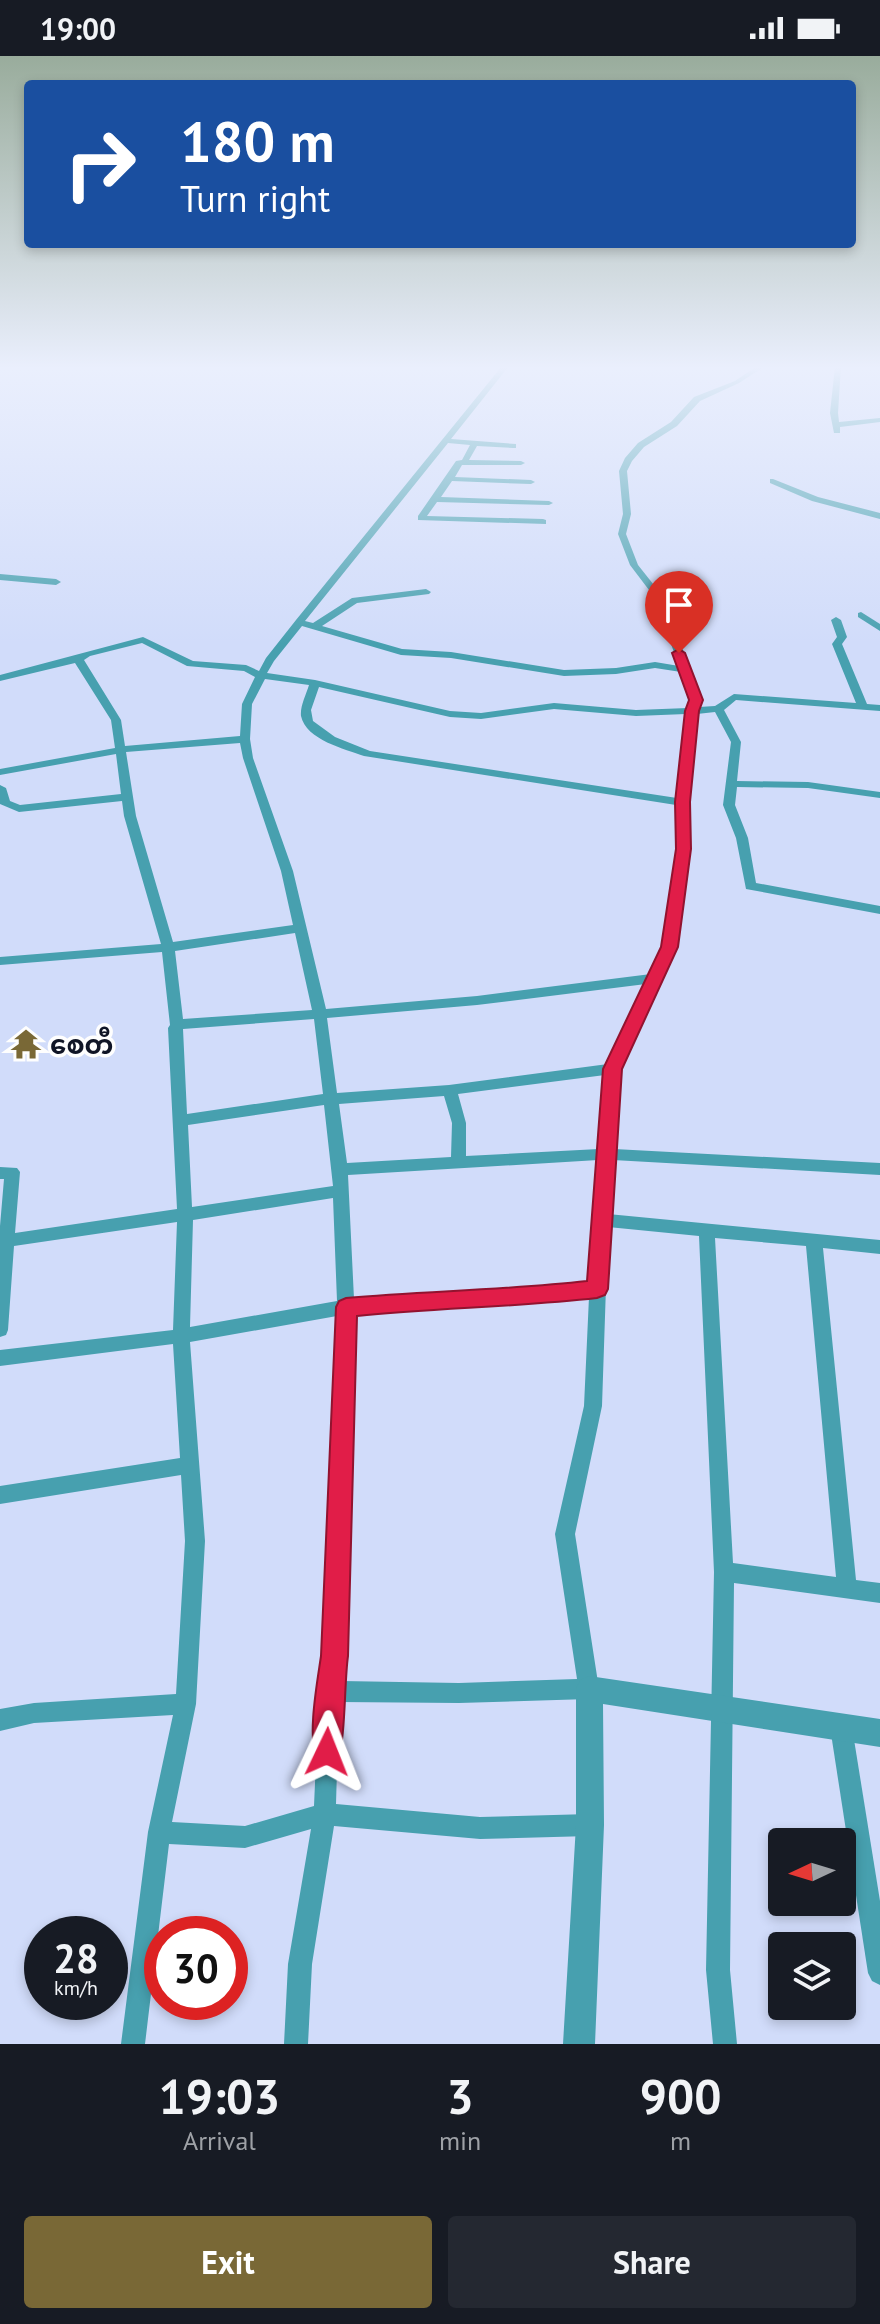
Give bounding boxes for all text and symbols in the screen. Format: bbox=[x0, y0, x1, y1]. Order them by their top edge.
text: 19:00 bbox=[40, 9, 116, 48]
text: 180 m bbox=[180, 105, 335, 177]
icon: right bbox=[48, 112, 152, 216]
text: Turn right bbox=[180, 175, 330, 222]
pin bbox=[645, 571, 713, 653]
icon: arrive bbox=[657, 583, 701, 627]
place label: စေတီ bbox=[50, 1026, 113, 1061]
temple icon: စေတီ bbox=[9, 1027, 43, 1061]
position arrow bbox=[285, 1710, 369, 1794]
north arrow bbox=[768, 1828, 856, 1916]
map controls bbox=[768, 1828, 856, 2020]
speed limit sign: 30 bbox=[144, 1916, 248, 2020]
text: 28 bbox=[53, 1932, 99, 1984]
button: layers bbox=[768, 1932, 856, 2020]
text: km/h bbox=[54, 1975, 98, 2001]
text: 19:03 bbox=[159, 2065, 280, 2127]
text: 3 bbox=[446, 2065, 474, 2127]
text: 900 bbox=[640, 2065, 721, 2127]
text: Arrival bbox=[183, 2124, 256, 2157]
text: min bbox=[439, 2124, 481, 2157]
text: m bbox=[670, 2124, 691, 2157]
button: Exit bbox=[24, 2216, 432, 2308]
button: Share bbox=[448, 2216, 856, 2308]

